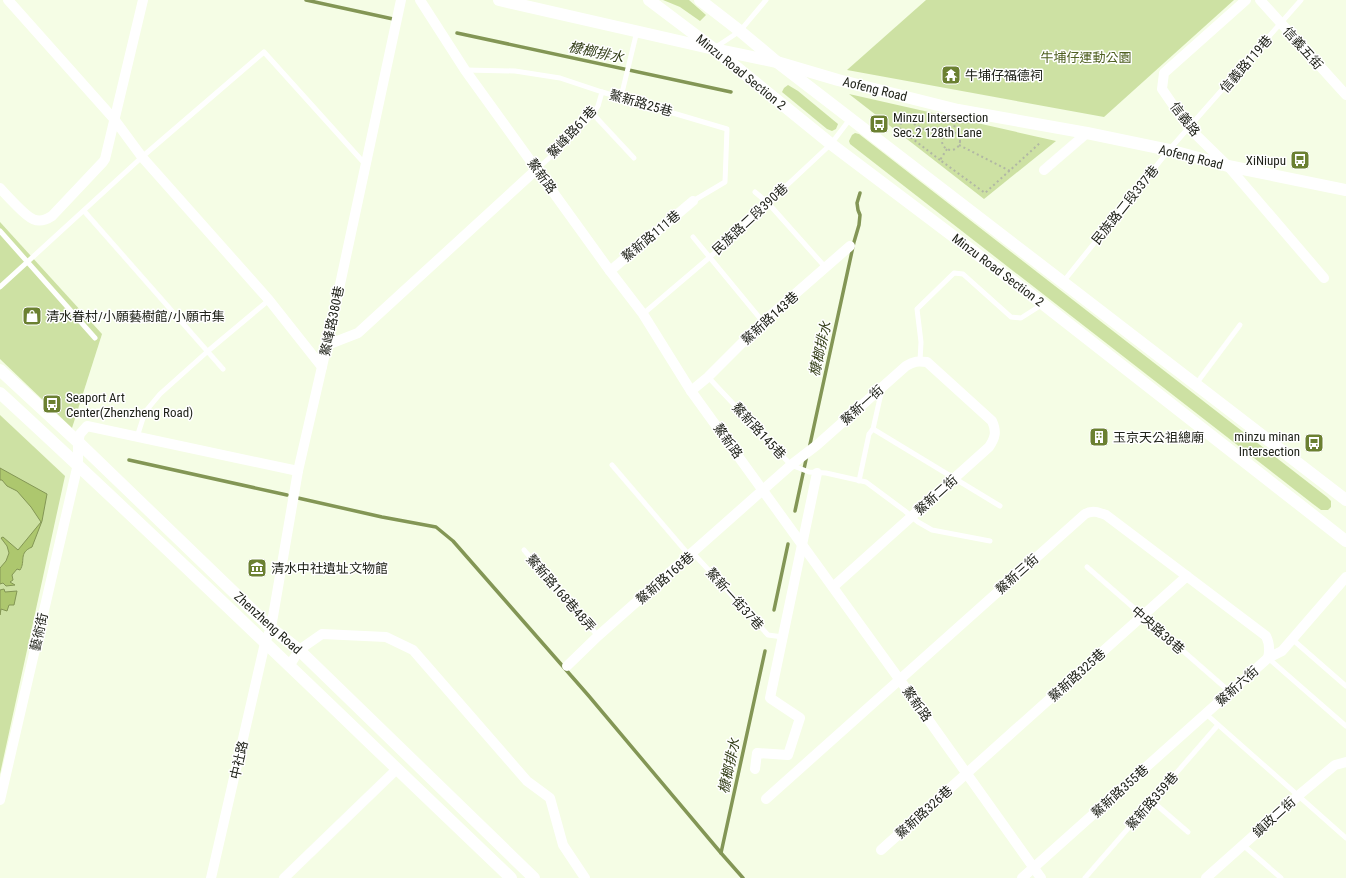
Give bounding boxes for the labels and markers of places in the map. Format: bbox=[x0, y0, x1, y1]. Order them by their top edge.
temple icon: 牛埔仔福德祠 bbox=[940, 64, 962, 86]
place label: 牛埔仔福德祠 bbox=[965, 68, 1043, 83]
place label: Minzu Intersection Sec.2 128th Lane bbox=[893, 110, 988, 140]
bus stop icon: Minzu Intersection Sec.2 128th Lane bbox=[868, 113, 890, 135]
bus stop icon: XiNiupu bbox=[1289, 149, 1311, 171]
place label: XiNiupu bbox=[1246, 153, 1286, 168]
shop icon: 清水眷村/小願藝樹館/小願市集 bbox=[21, 305, 43, 327]
place label: 清水眷村/小願藝樹館/小願市集 bbox=[46, 309, 225, 324]
place label: Seaport Art Center(Zhenzheng Road) bbox=[66, 390, 193, 420]
bus stop icon: Seaport Art Center(Zhenzheng Road) bbox=[41, 393, 63, 415]
building icon: 玉京天公祖總廟 bbox=[1088, 426, 1110, 448]
place label: minzu minan Intersection bbox=[1234, 429, 1300, 459]
place label: 玉京天公祖總廟 bbox=[1113, 430, 1204, 445]
bus stop icon: minzu minan Intersection bbox=[1303, 432, 1325, 454]
museum icon: 清水中社遺址文物館 bbox=[246, 557, 268, 579]
place label: 清水中社遺址文物館 bbox=[271, 561, 388, 576]

